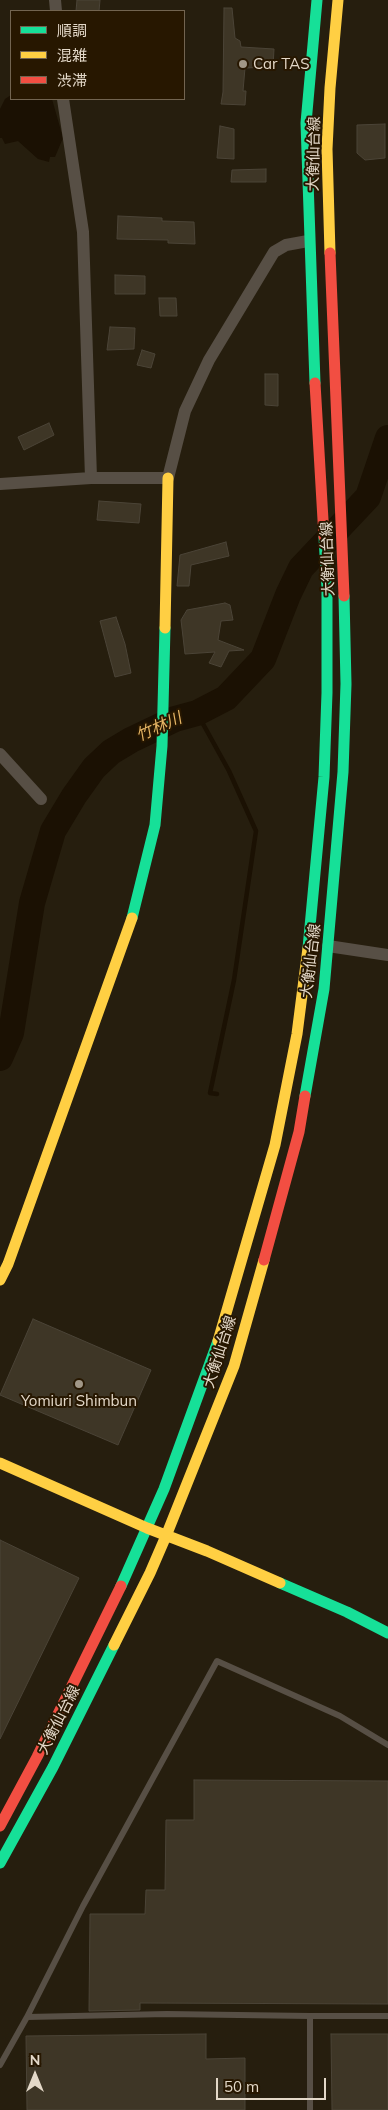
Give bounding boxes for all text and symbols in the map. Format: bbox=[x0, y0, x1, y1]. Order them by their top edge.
legend bbox=[10, 10, 185, 100]
text: 順調 bbox=[57, 21, 87, 40]
text: 混雑 bbox=[57, 46, 87, 65]
place label: Car TAS bbox=[253, 55, 310, 73]
marker: Car TAS bbox=[237, 58, 249, 70]
text: 渋滞 bbox=[57, 71, 87, 90]
street label: 大衡仙台線 bbox=[304, 116, 324, 192]
street label: 大衡仙台線 bbox=[318, 521, 338, 597]
water label: 竹林川 bbox=[133, 708, 185, 746]
street label: 大衡仙台線 bbox=[297, 923, 325, 999]
street label: 大衡仙台線 bbox=[200, 1314, 240, 1390]
marker: Yomiuri Shimbun bbox=[73, 1378, 85, 1390]
place label: Yomiuri Shimbun bbox=[21, 1392, 137, 1410]
street label: 大衡仙台線 bbox=[34, 1683, 84, 1757]
north arrow bbox=[10, 2050, 60, 2100]
text: N bbox=[30, 2051, 40, 2069]
scale bar bbox=[218, 2068, 328, 2100]
text: 50 m bbox=[224, 2077, 259, 2096]

